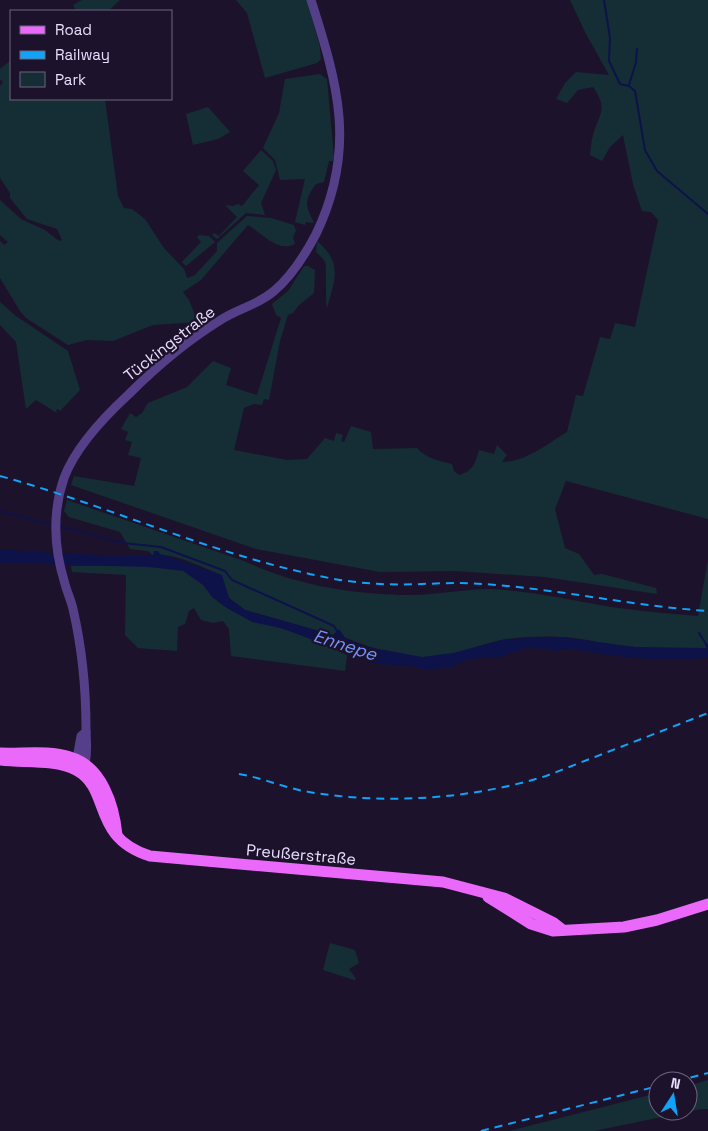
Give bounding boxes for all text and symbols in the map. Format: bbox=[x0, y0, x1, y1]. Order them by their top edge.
legend bbox=[10, 10, 172, 100]
text: Road bbox=[55, 20, 92, 39]
text: Railway bbox=[55, 45, 110, 64]
text: Park bbox=[55, 70, 86, 89]
street label: Tückingstraße bbox=[119, 301, 219, 386]
water label: Ennepe bbox=[311, 624, 381, 666]
street label: Preußerstraße bbox=[245, 839, 357, 870]
north arrow bbox=[648, 1071, 698, 1121]
text: N bbox=[669, 1074, 682, 1093]

